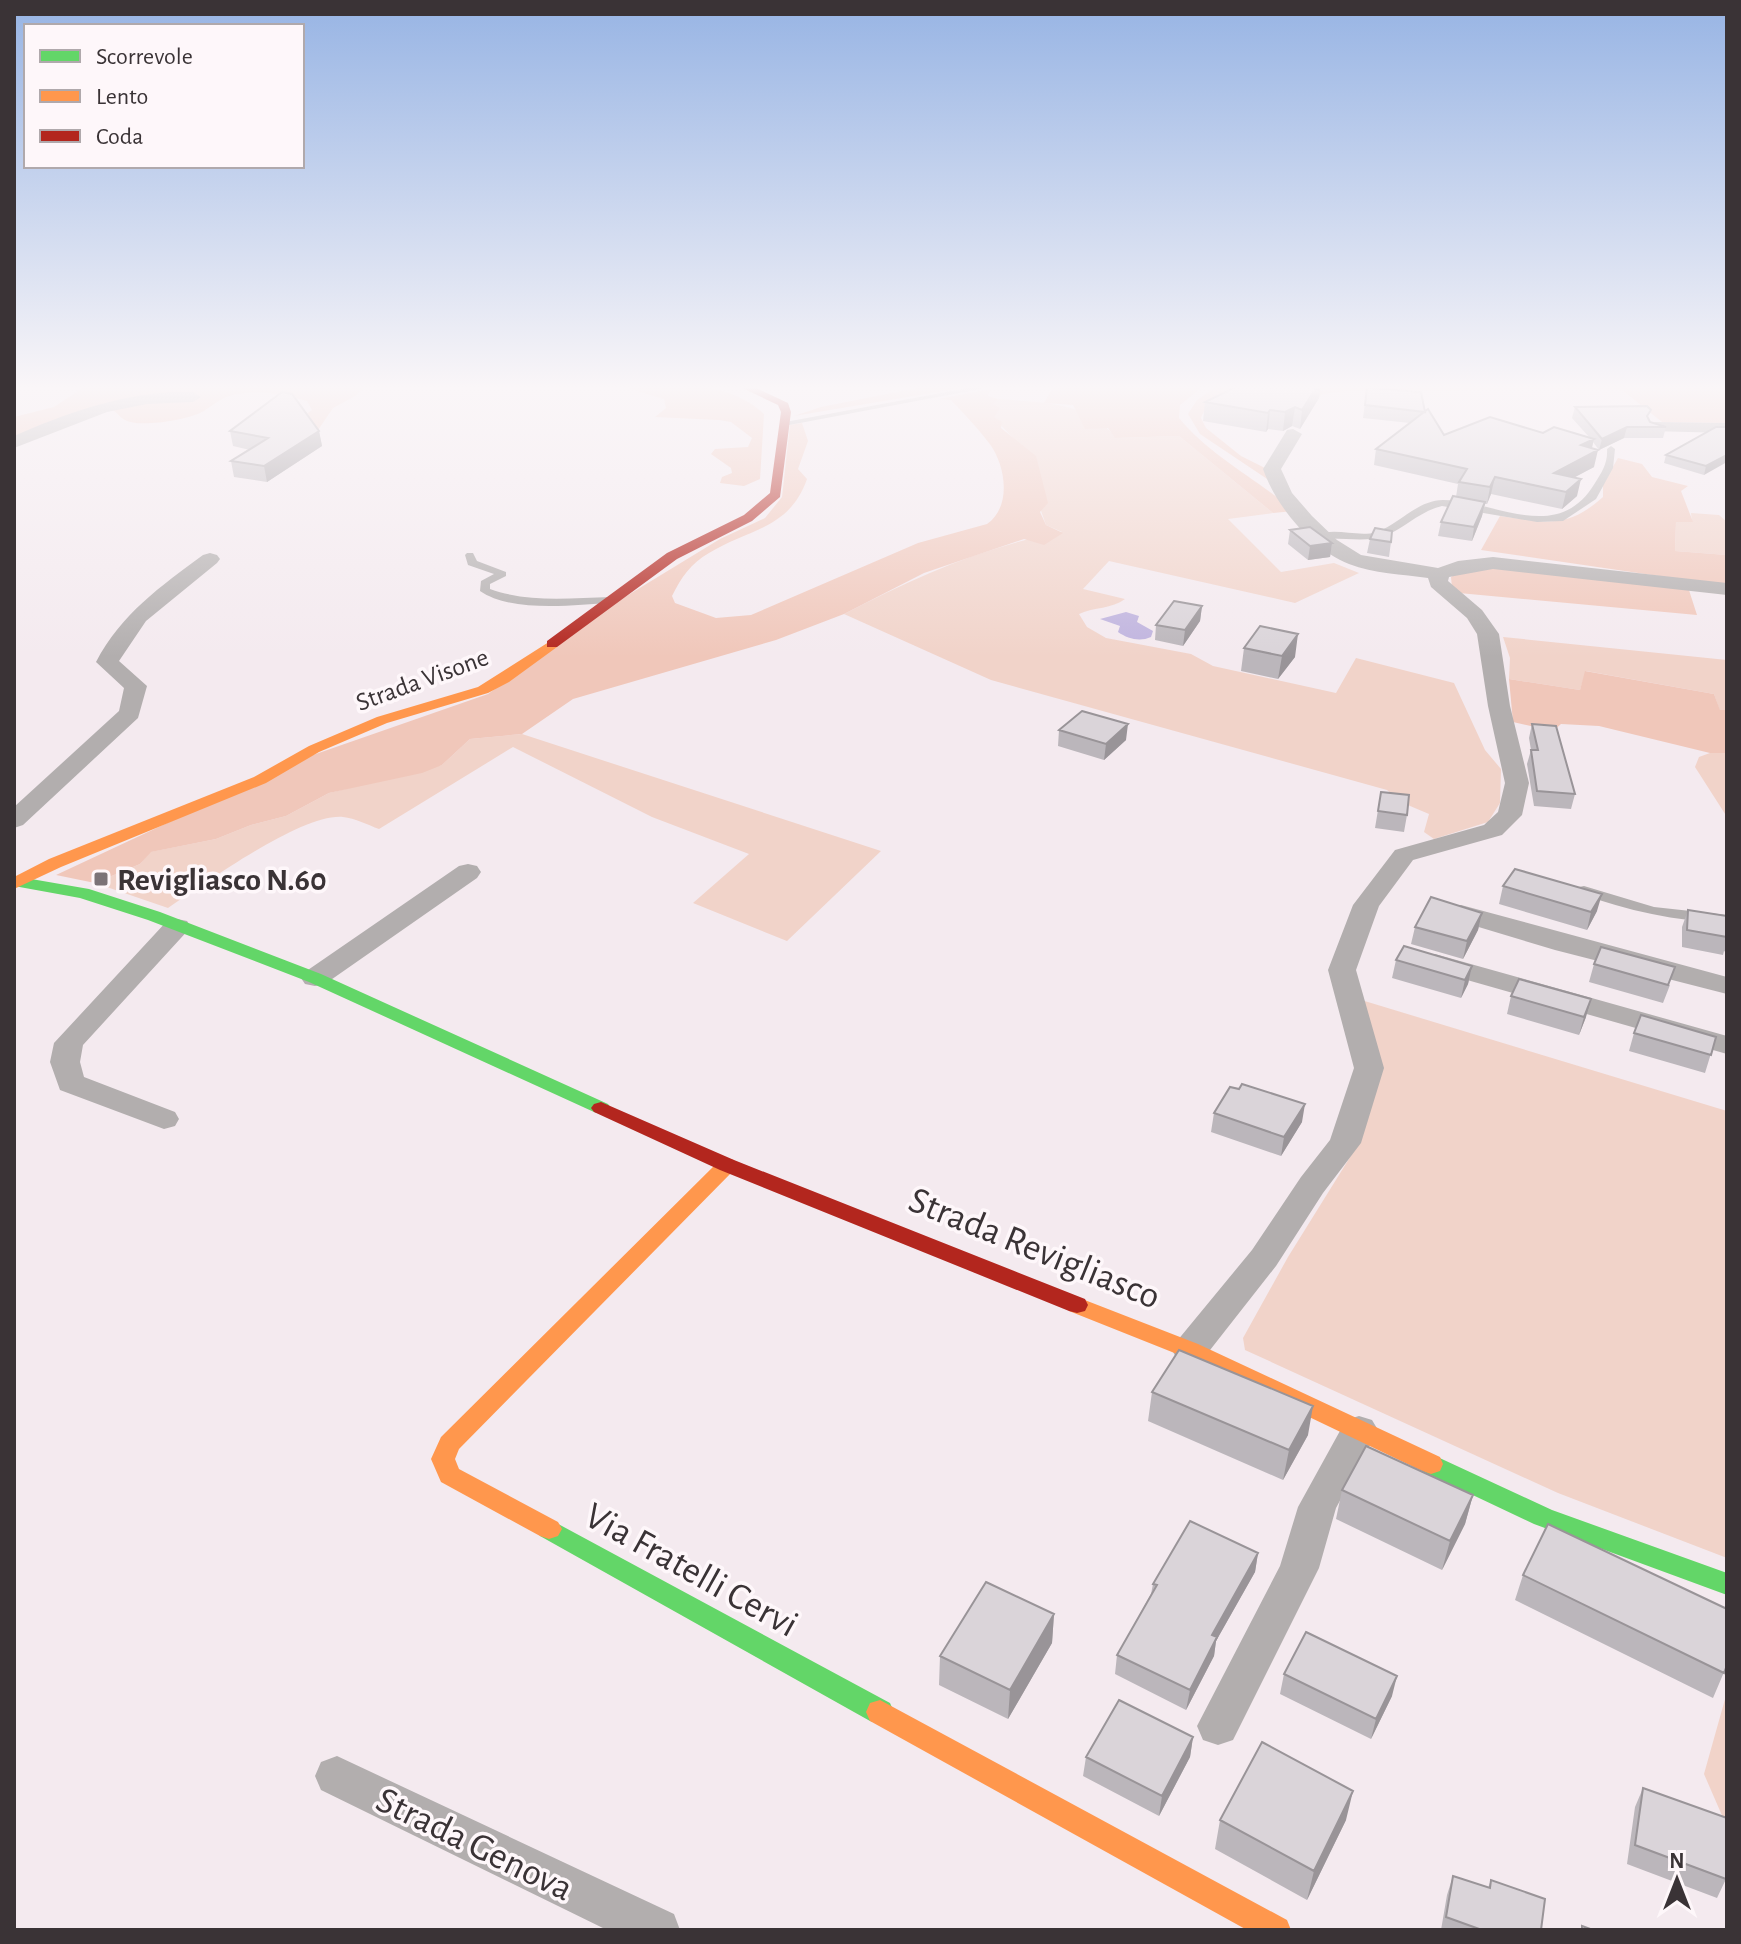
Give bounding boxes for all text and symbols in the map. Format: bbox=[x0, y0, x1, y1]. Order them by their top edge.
legend bbox=[24, 24, 304, 168]
text: Scorrevole bbox=[96, 45, 193, 69]
text: Lento bbox=[96, 85, 148, 109]
text: Coda bbox=[96, 125, 143, 149]
street label: Strada Visone bbox=[353, 644, 492, 716]
place label: Revigliasco N.60 bbox=[117, 864, 327, 896]
marker: Revigliasco N.60 bbox=[92, 870, 110, 888]
street label: Strada Revigliasco bbox=[903, 1181, 1165, 1317]
street label: Via Fratelli Cervi bbox=[578, 1497, 804, 1645]
street label: Strada Genova bbox=[370, 1781, 578, 1909]
north arrow bbox=[1637, 1840, 1717, 1920]
text: N bbox=[1669, 1850, 1685, 1872]

